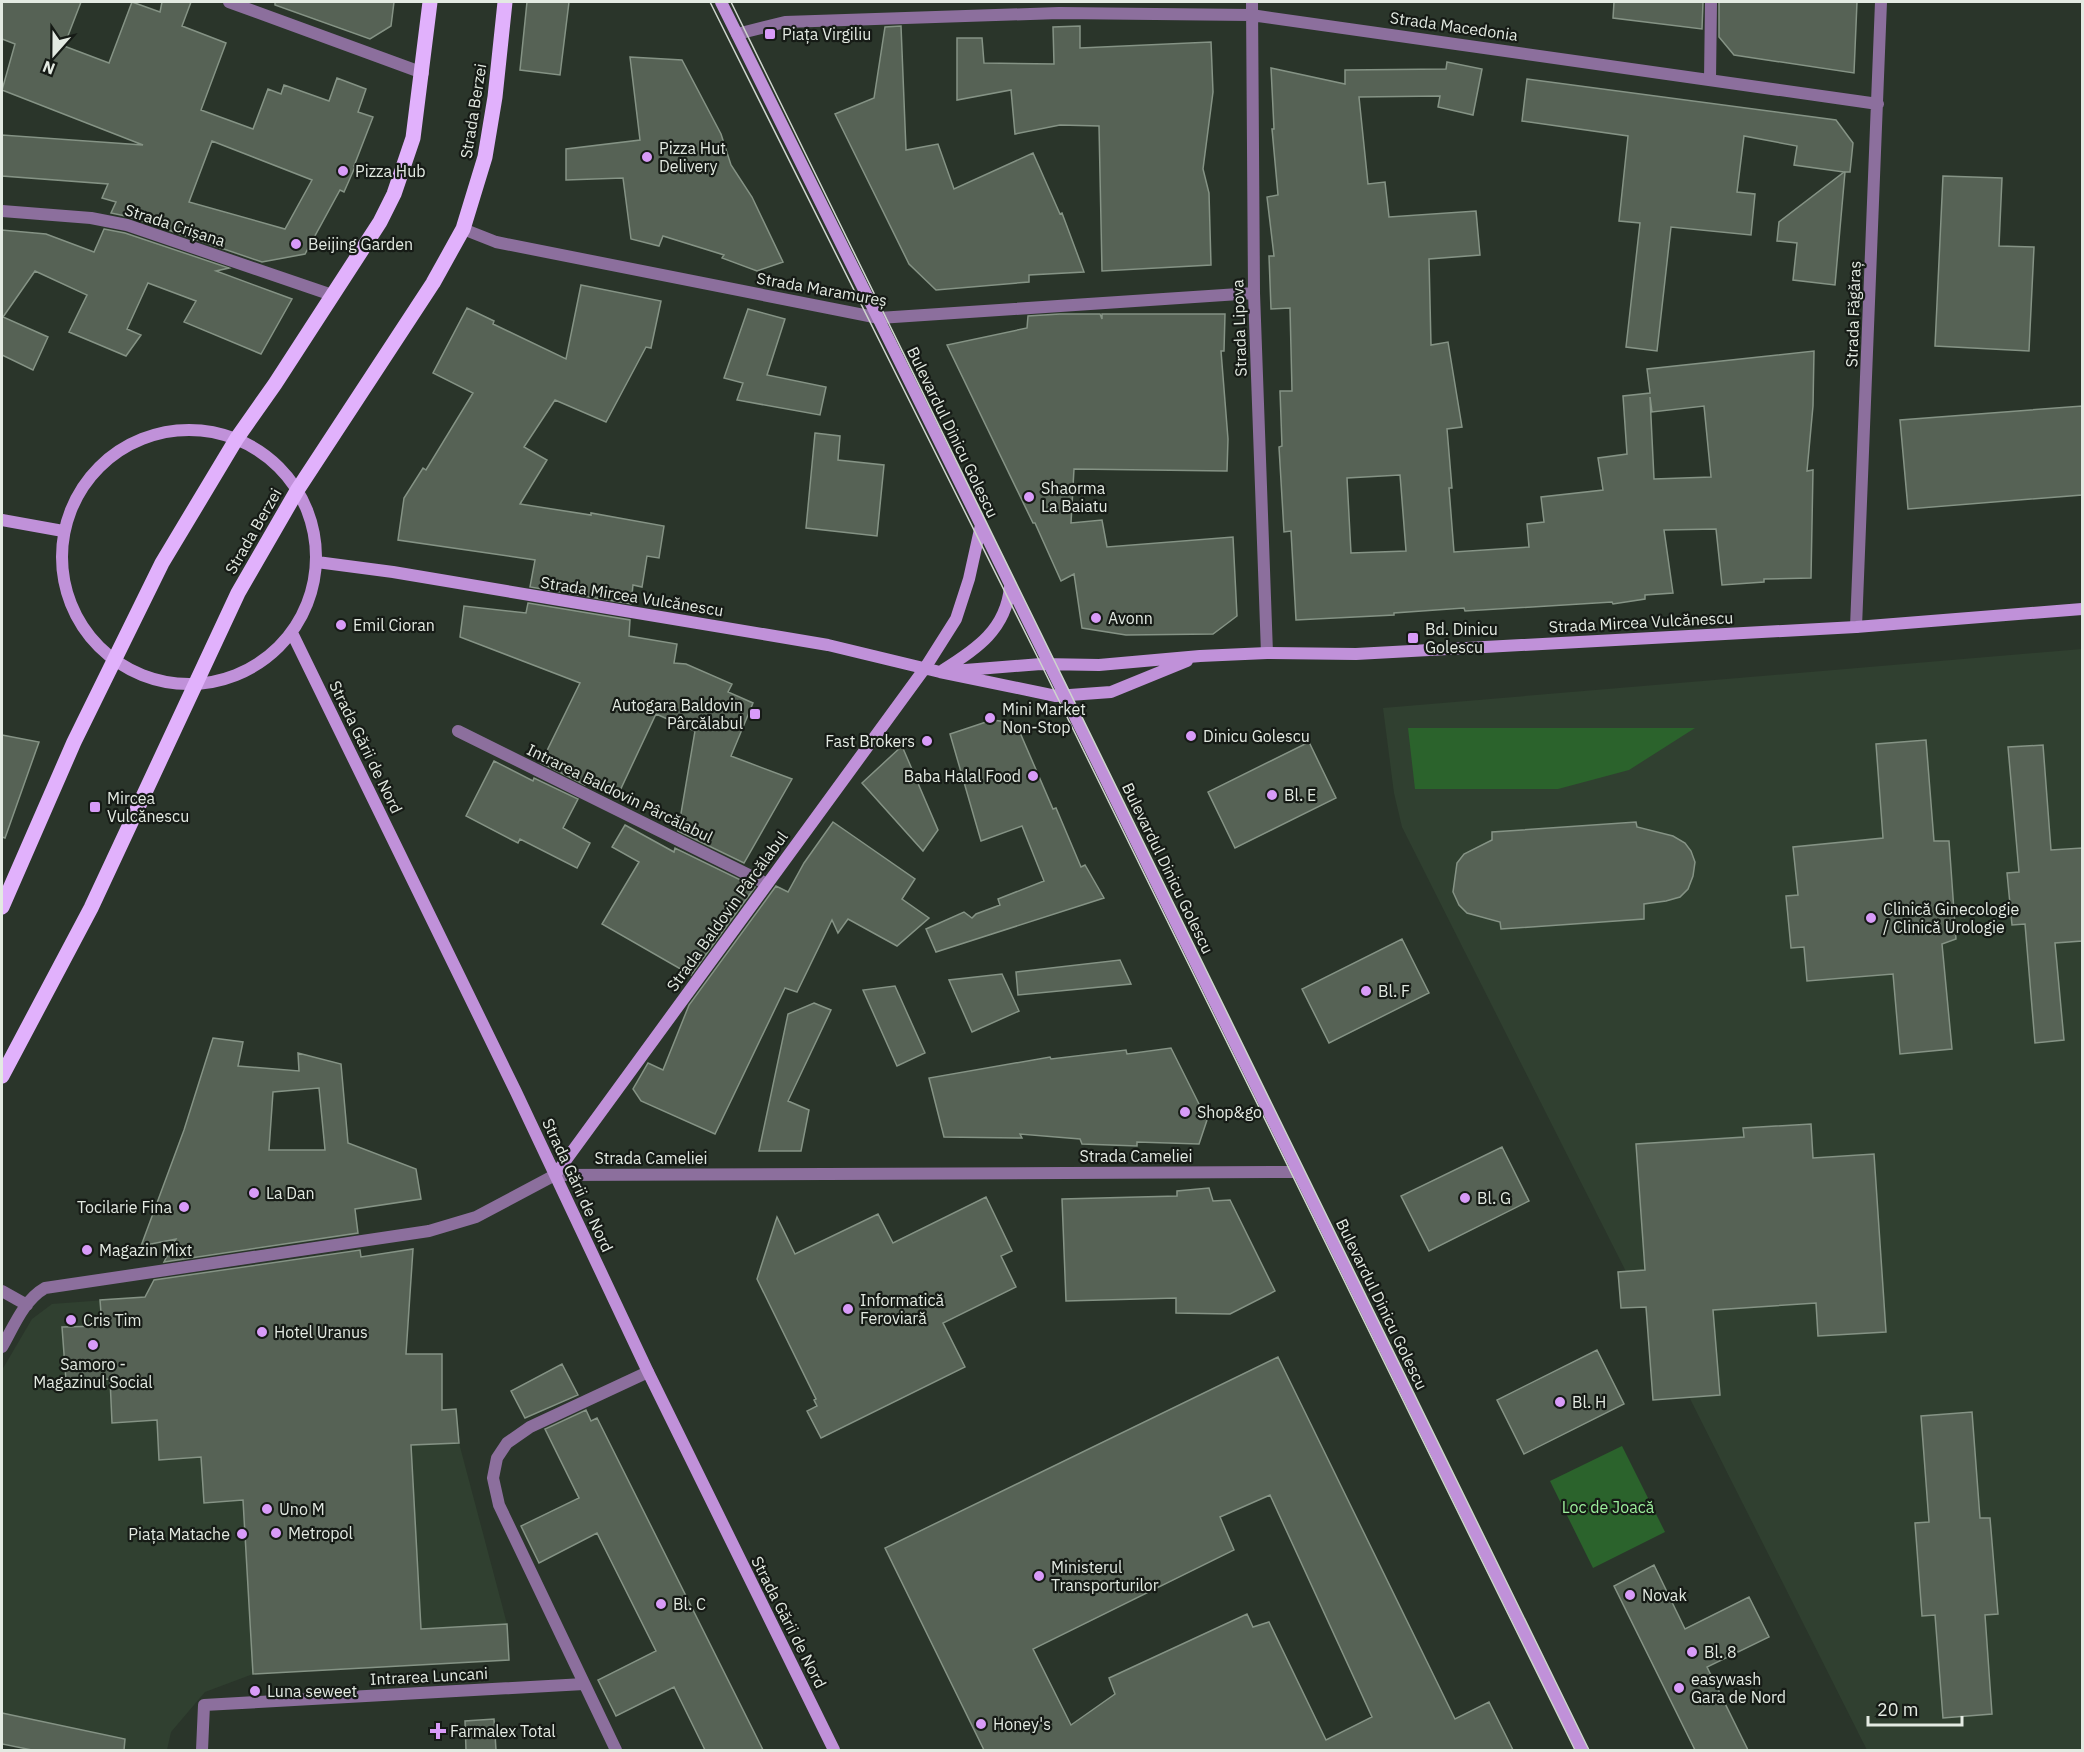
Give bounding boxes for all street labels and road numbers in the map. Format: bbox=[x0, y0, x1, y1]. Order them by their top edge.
street label: Strada Macedonia bbox=[1389, 7, 1520, 45]
street label: Strada Berzei bbox=[456, 62, 490, 160]
street label: Strada Crișana bbox=[122, 199, 228, 251]
street label: Strada Făgăraș bbox=[1841, 260, 1865, 368]
street label: Strada Maramureș bbox=[755, 268, 889, 310]
street label: Strada Lipova bbox=[1227, 279, 1251, 377]
street label: Bulevardul Dinicu Golescu bbox=[903, 343, 1003, 521]
street label: Strada Berzei bbox=[220, 484, 286, 578]
street label: Strada Mircea Vulcănescu bbox=[539, 572, 725, 620]
street label: Strada Mircea Vulcănescu bbox=[1548, 607, 1734, 637]
street label: Strada Gării de Nord bbox=[325, 677, 407, 817]
street label: Intrarea Baldovin Pârcălabul bbox=[524, 739, 716, 847]
street label: Bulevardul Dinicu Golescu bbox=[1118, 779, 1218, 957]
street label: Strada Baldovin Pârcălabul bbox=[662, 827, 792, 995]
street label: Strada Gării de Nord bbox=[538, 1115, 618, 1255]
street label: Strada Cameliei bbox=[1079, 1146, 1193, 1166]
street label: Strada Cameliei bbox=[594, 1148, 708, 1168]
street label: Bulevardul Dinicu Golescu bbox=[1332, 1215, 1432, 1393]
street label: Strada Gării de Nord bbox=[747, 1553, 831, 1691]
street label: Intrarea Luncani bbox=[370, 1663, 488, 1689]

